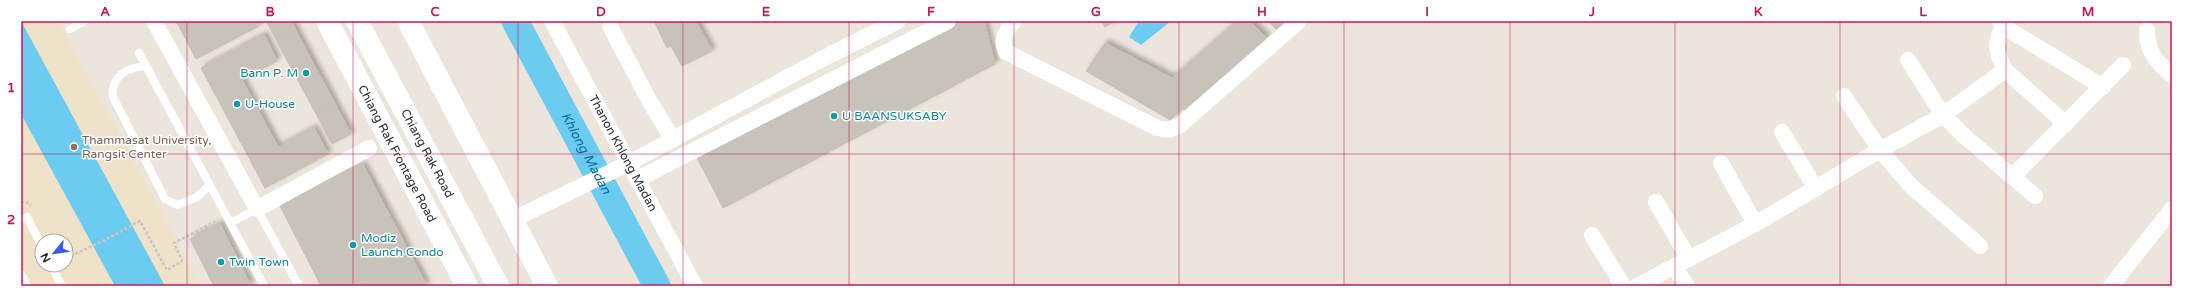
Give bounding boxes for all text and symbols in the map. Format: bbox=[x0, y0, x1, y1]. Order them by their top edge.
text: A bbox=[100, 4, 110, 20]
text: B bbox=[265, 4, 275, 20]
text: C bbox=[430, 4, 440, 20]
text: D bbox=[596, 4, 606, 20]
text: E bbox=[762, 4, 770, 20]
text: F bbox=[927, 4, 935, 20]
text: G bbox=[1091, 4, 1101, 20]
text: H bbox=[1257, 4, 1267, 20]
text: I bbox=[1425, 4, 1429, 20]
text: J bbox=[1588, 4, 1595, 20]
text: K bbox=[1754, 4, 1763, 20]
text: L bbox=[1919, 4, 1927, 20]
text: M bbox=[2082, 4, 2094, 20]
place label: Bann P. M bbox=[240, 66, 298, 80]
marker: Bann P. M bbox=[301, 68, 311, 78]
text: 1 bbox=[7, 80, 15, 96]
street label: Chiang Rak Frontage Road bbox=[355, 83, 439, 225]
street label: Thanon Khlong Madan bbox=[586, 92, 660, 214]
place label: U-House bbox=[245, 97, 295, 111]
marker: U-House bbox=[232, 99, 242, 109]
street label: Chiang Rak Road bbox=[398, 107, 457, 200]
place label: U BAANSUKSABY bbox=[842, 109, 947, 123]
water label: Khlong Madan bbox=[558, 110, 614, 198]
marker: U BAANSUKSABY bbox=[829, 111, 839, 121]
place label: Thammasat University, Rangsit Center bbox=[82, 133, 211, 161]
marker: Thammasat University, Rangsit Center bbox=[69, 142, 79, 152]
text: 2 bbox=[7, 212, 15, 228]
place label: Modiz Launch Condo bbox=[361, 231, 444, 259]
north arrow bbox=[34, 233, 74, 273]
marker: Modiz Launch Condo bbox=[348, 240, 358, 250]
text: N bbox=[38, 251, 54, 265]
place label: Twin Town bbox=[229, 255, 289, 269]
marker: Twin Town bbox=[216, 257, 226, 267]

